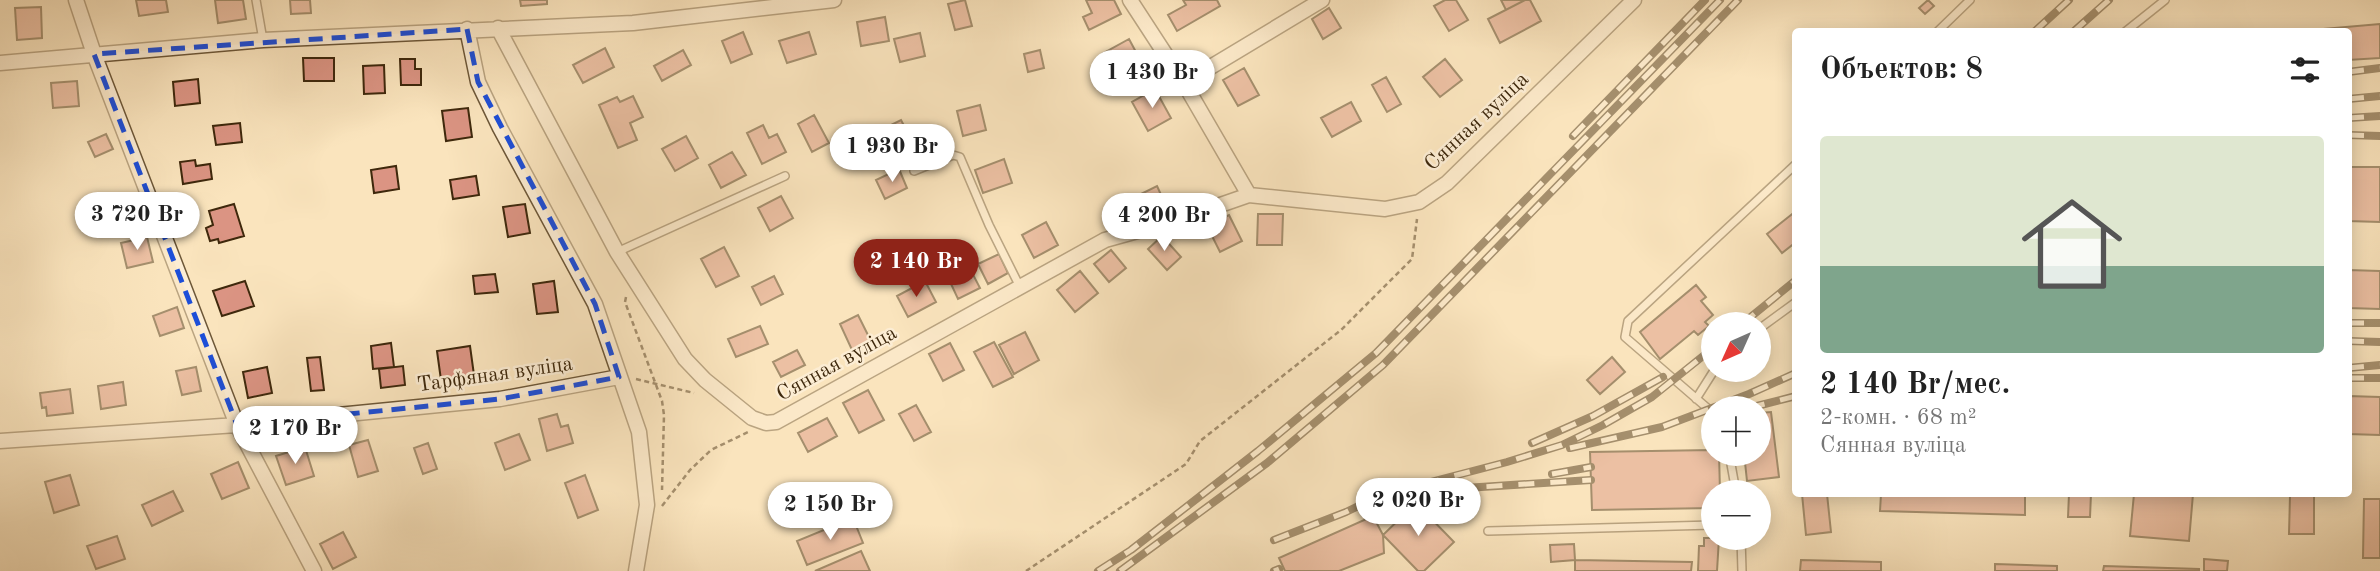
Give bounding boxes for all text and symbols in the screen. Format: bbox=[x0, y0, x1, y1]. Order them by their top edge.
pin: 1 430 Br bbox=[1080, 50, 1224, 110]
icon: filters bbox=[2286, 51, 2324, 89]
text: Объектов: 8 bbox=[1820, 55, 1983, 85]
text: 1 430 Br bbox=[1106, 61, 1198, 84]
street label: Сянная вуліца bbox=[1421, 69, 1533, 175]
pin: 1 930 Br bbox=[820, 124, 964, 184]
text: 1 930 Br bbox=[846, 135, 938, 158]
icon: home bbox=[2009, 181, 2135, 307]
pin: 3 720 Br bbox=[65, 192, 209, 252]
pin: 4 200 Br bbox=[1092, 194, 1236, 253]
text: 3 720 Br bbox=[91, 203, 183, 226]
text: 4 200 Br bbox=[1118, 204, 1210, 227]
pin: 2 140 Br bbox=[844, 240, 988, 299]
text: 2 140 Br bbox=[870, 250, 962, 273]
north arrow bbox=[1701, 312, 1771, 382]
map controls bbox=[1701, 312, 1771, 550]
street label: Сянная вуліца bbox=[774, 322, 900, 406]
street label: Тарфяная вуліца bbox=[416, 354, 574, 396]
text: 2 140 Br/мес. bbox=[1820, 370, 2010, 400]
button: + bbox=[1701, 396, 1771, 466]
pin: 2 170 Br bbox=[223, 406, 367, 466]
text: 2-комн. · 68 m² bbox=[1820, 406, 1977, 429]
text: 2 170 Br bbox=[249, 417, 341, 440]
text: Сянная вуліца bbox=[1820, 434, 1966, 457]
pin: 2 020 Br bbox=[1346, 478, 1490, 538]
button: − bbox=[1701, 480, 1771, 550]
pin: 2 150 Br bbox=[758, 482, 902, 542]
text: 2 020 Br bbox=[1372, 489, 1464, 512]
text: 2 150 Br bbox=[784, 493, 876, 516]

